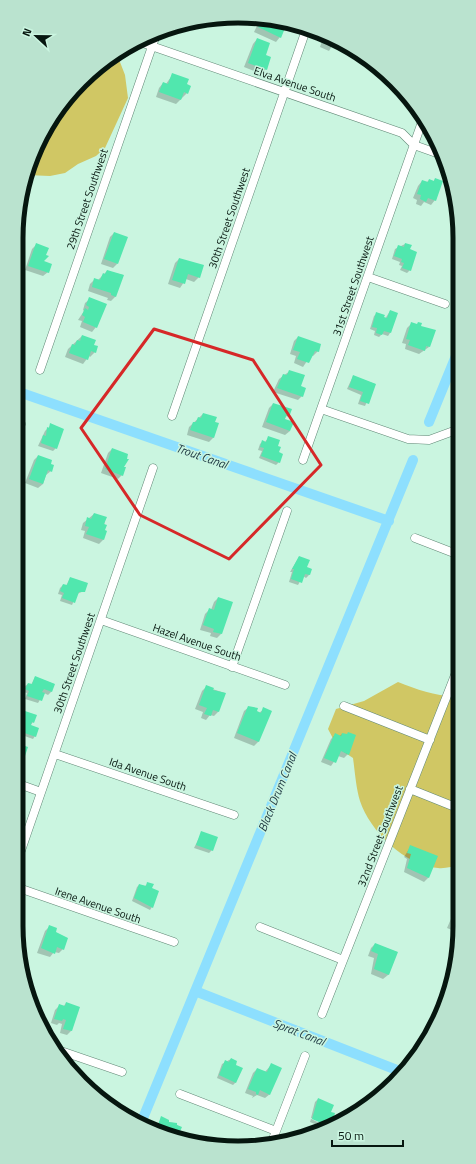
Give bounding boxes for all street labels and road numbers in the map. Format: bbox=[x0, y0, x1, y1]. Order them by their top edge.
street label: Elva Avenue South bbox=[252, 62, 338, 106]
street label: 29th Street Southwest bbox=[62, 146, 112, 251]
street label: 30th Street Southwest bbox=[204, 165, 254, 270]
street label: 31st Street Southwest bbox=[328, 234, 378, 338]
street label: 30th Street Southwest bbox=[49, 610, 99, 715]
street label: Hazel Avenue South bbox=[151, 619, 243, 665]
street label: Ida Avenue South bbox=[107, 753, 189, 795]
street label: 32nd Street Southwest bbox=[353, 783, 407, 889]
street label: Irene Avenue South bbox=[53, 883, 143, 927]

